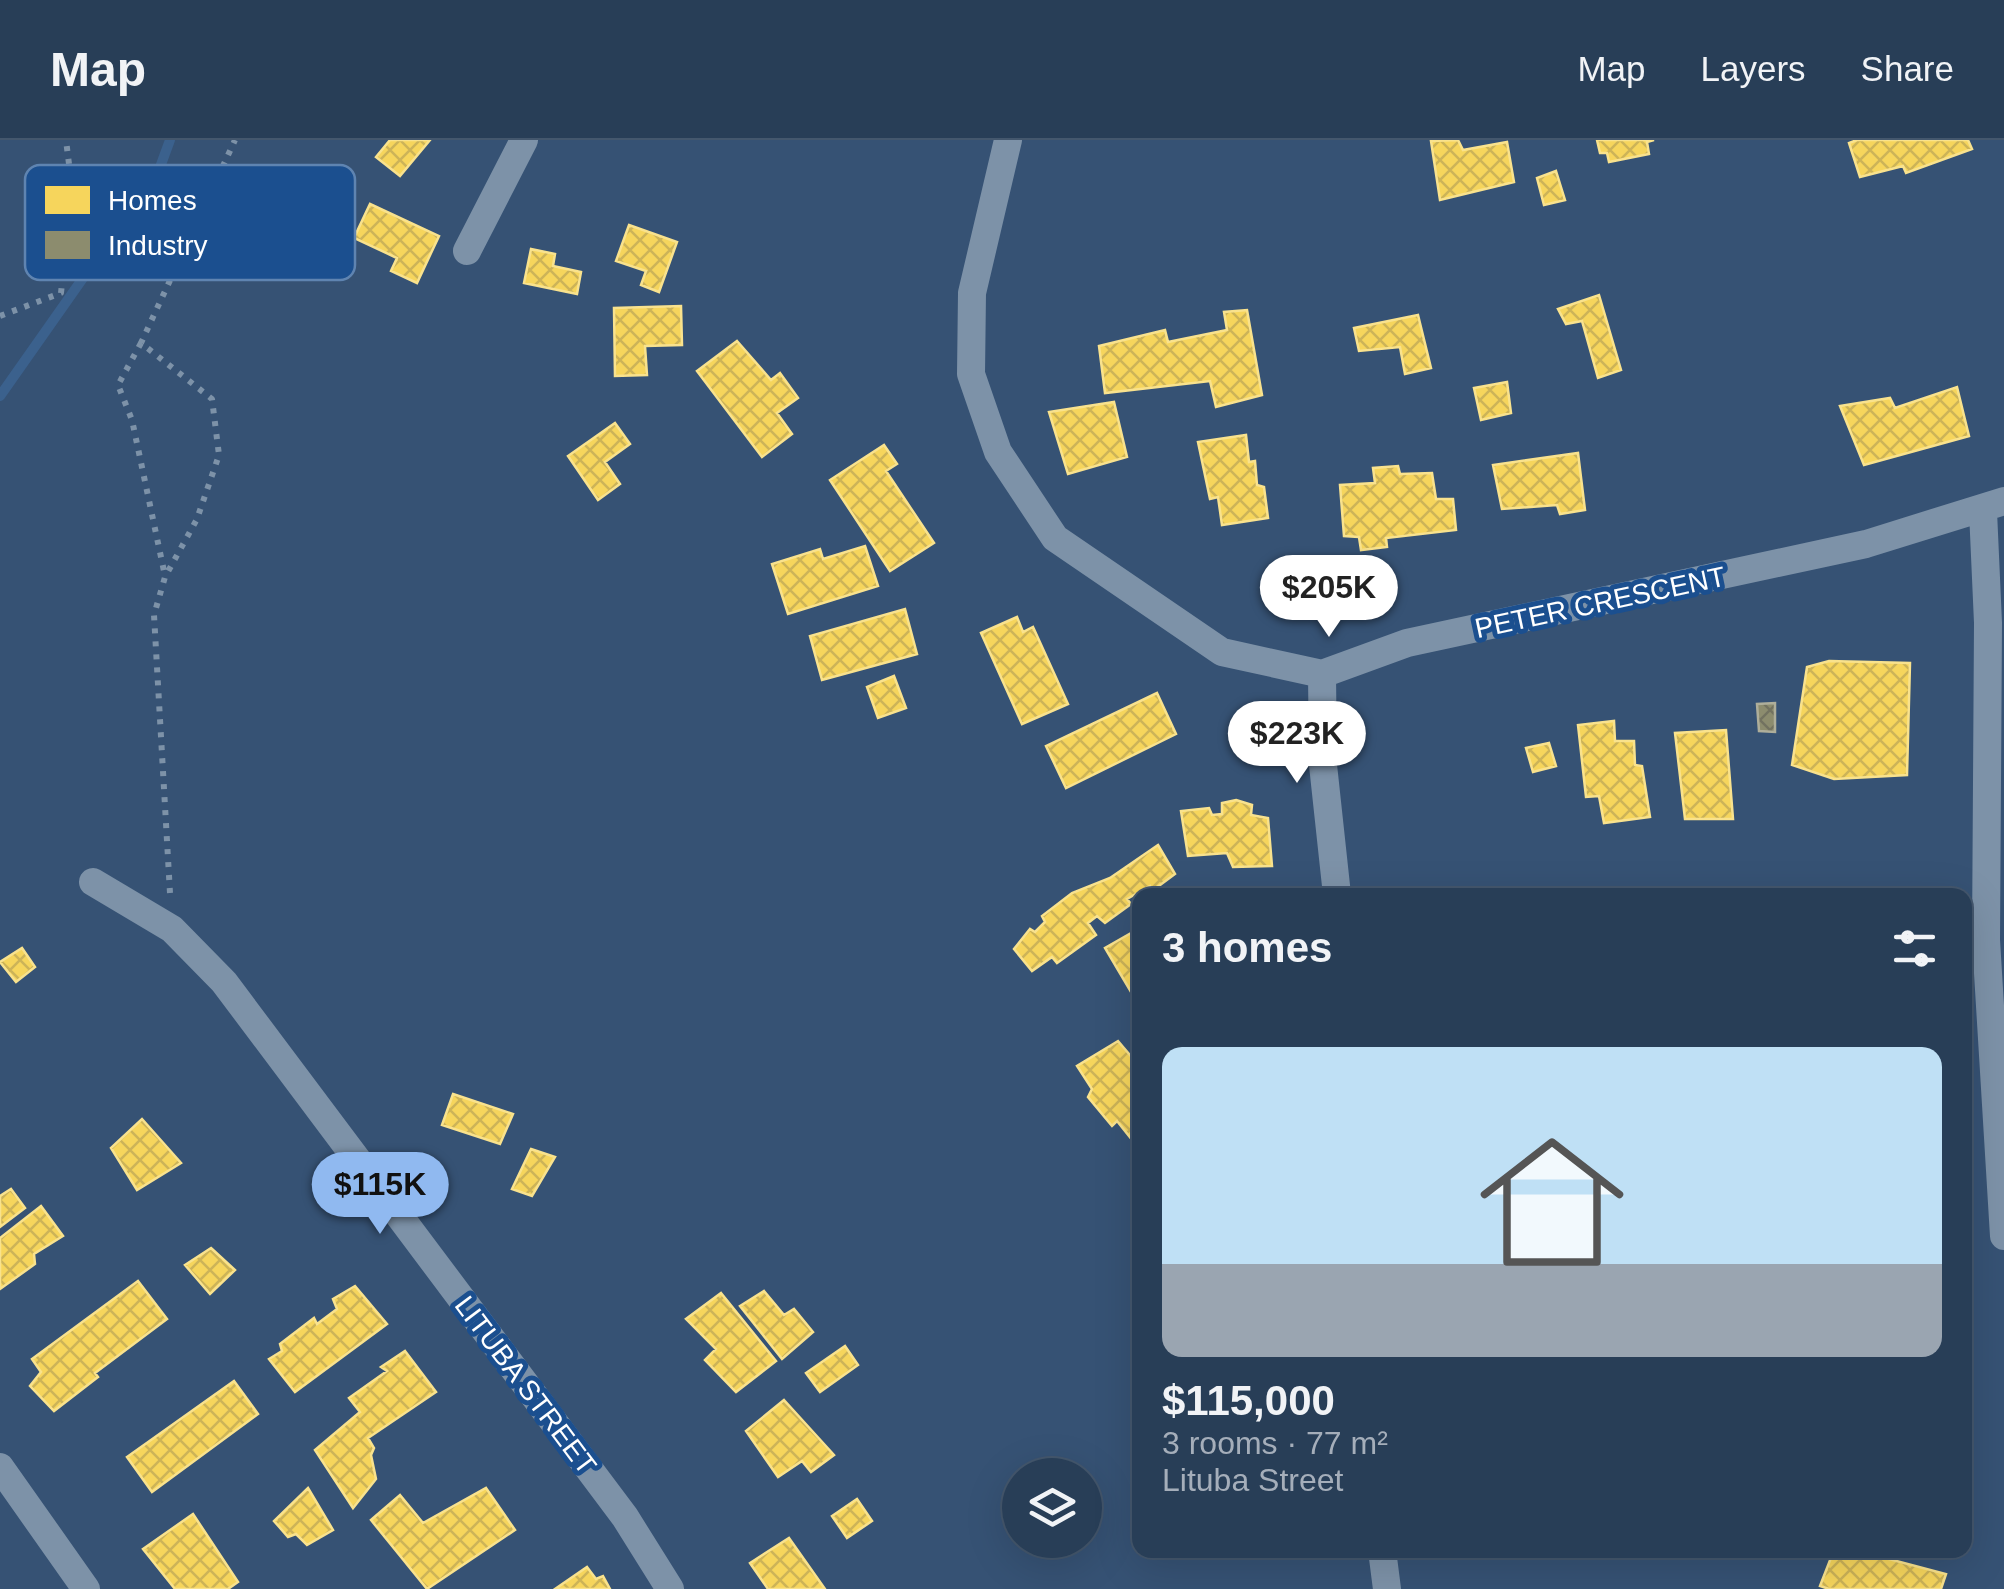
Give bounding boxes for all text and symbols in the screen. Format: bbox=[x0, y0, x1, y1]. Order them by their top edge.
text: Map bbox=[50, 43, 146, 96]
text: Map bbox=[1577, 49, 1646, 88]
text: Layers bbox=[1701, 49, 1806, 88]
text: Share bbox=[1861, 49, 1954, 88]
legend bbox=[25, 165, 355, 280]
text: Homes bbox=[108, 185, 197, 216]
text: Industry bbox=[108, 230, 208, 261]
pin: $205K bbox=[1259, 555, 1399, 640]
street label: PETER CRESCENT bbox=[1472, 561, 1728, 644]
text: $205K bbox=[1282, 569, 1376, 605]
pin: $223K bbox=[1227, 701, 1367, 786]
text: $223K bbox=[1250, 715, 1344, 751]
icon: filters bbox=[1887, 921, 1942, 976]
text: 3 homes bbox=[1162, 924, 1332, 971]
icon: home bbox=[1462, 1112, 1642, 1292]
pin: $115K bbox=[310, 1152, 450, 1237]
text: $115K bbox=[334, 1166, 426, 1202]
street label: LITUBA STREET bbox=[449, 1290, 603, 1480]
text: $115,000 bbox=[1162, 1377, 1335, 1424]
text: 3 rooms · 77 m² bbox=[1162, 1425, 1388, 1461]
map controls bbox=[1002, 1458, 1102, 1558]
button: layers bbox=[1002, 1458, 1102, 1558]
text: Lituba Street bbox=[1162, 1462, 1343, 1498]

